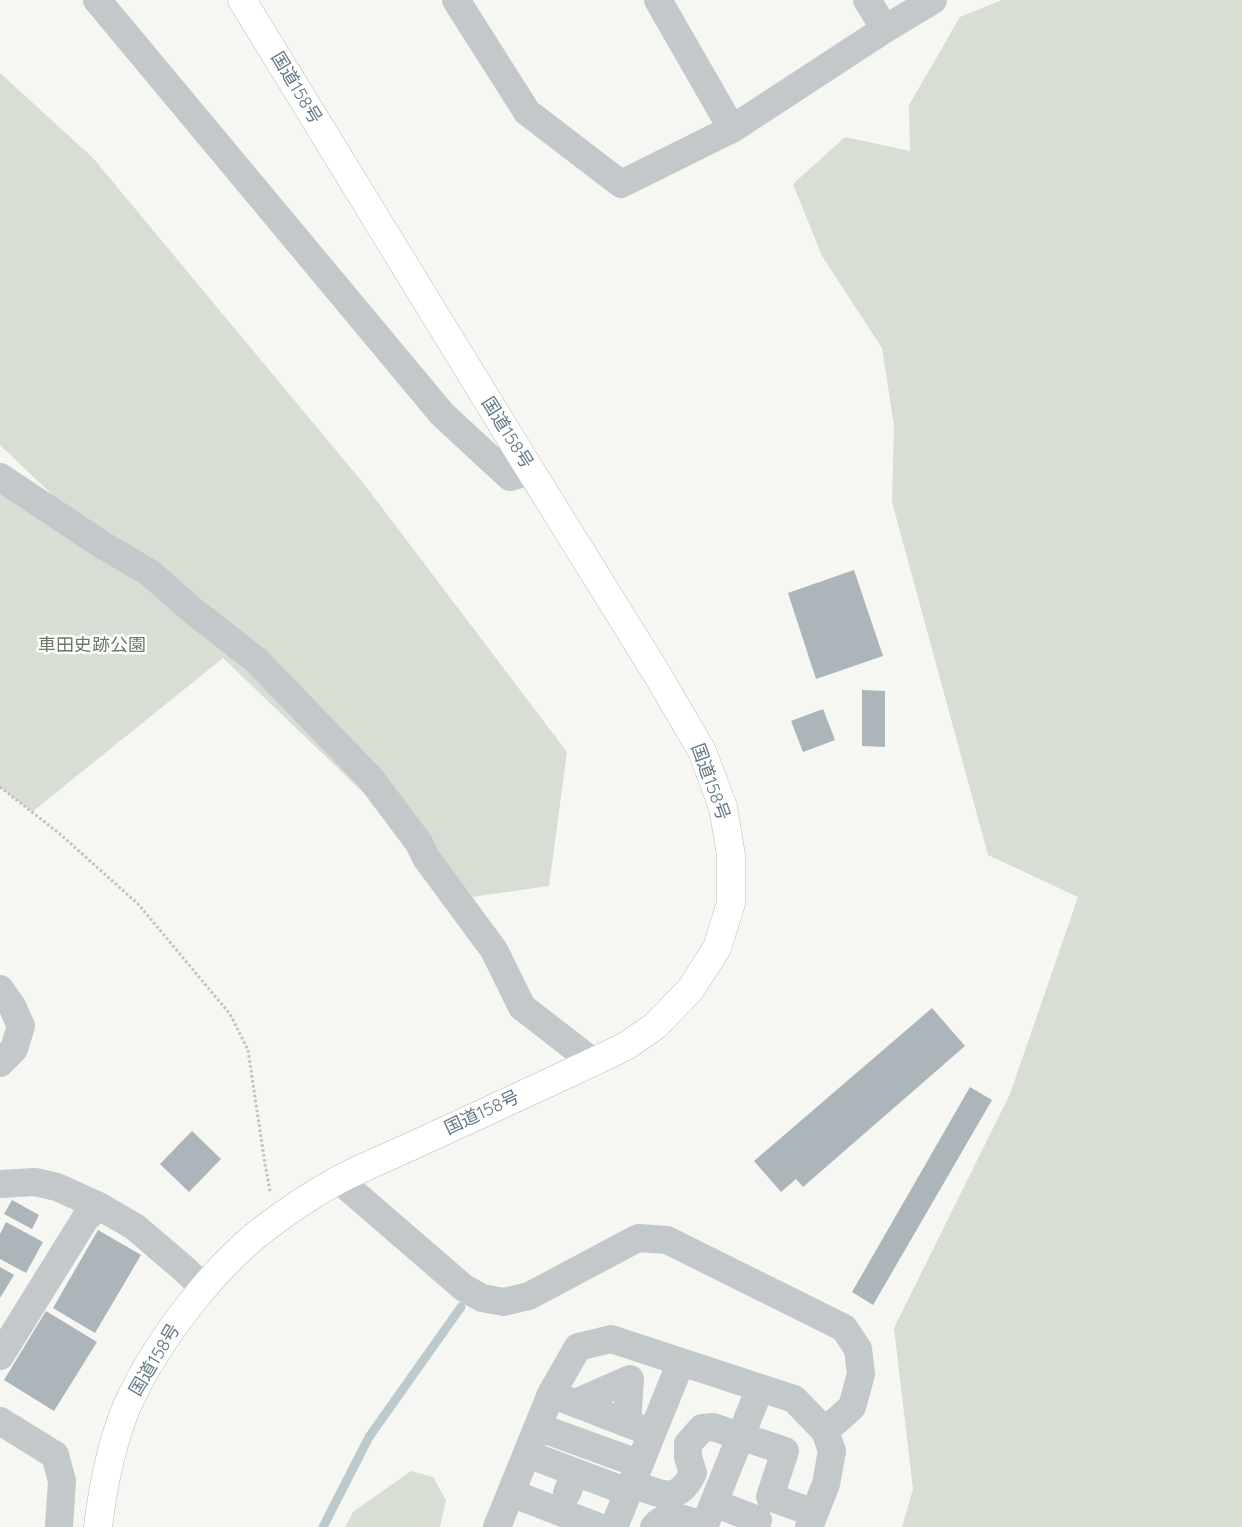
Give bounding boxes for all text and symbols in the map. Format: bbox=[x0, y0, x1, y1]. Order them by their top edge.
street label: 国道158号 bbox=[266, 48, 326, 128]
street label: 国道158号 bbox=[477, 393, 537, 473]
park label: 車田史跡公園 bbox=[38, 635, 146, 657]
street label: 国道158号 bbox=[686, 741, 734, 823]
street label: 国道158号 bbox=[441, 1086, 523, 1140]
street label: 国道158号 bbox=[125, 1320, 185, 1400]

